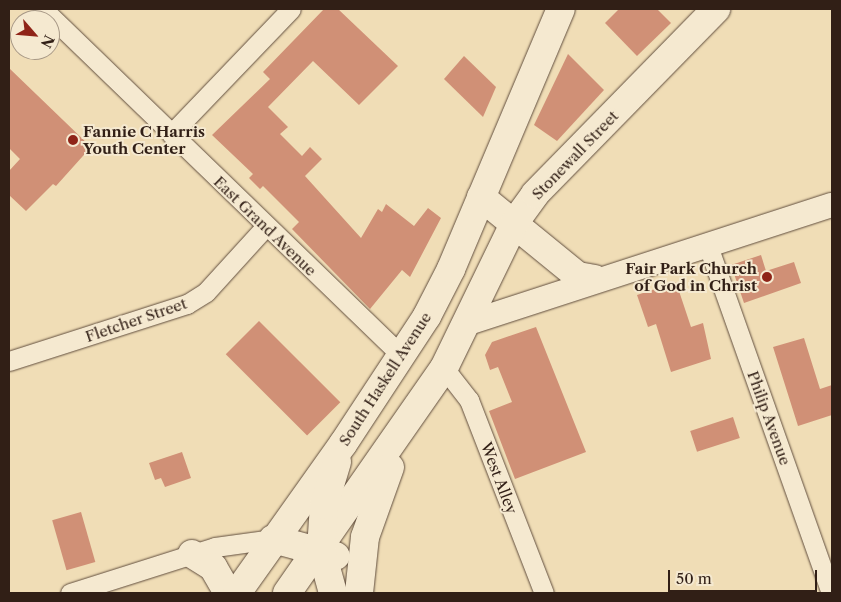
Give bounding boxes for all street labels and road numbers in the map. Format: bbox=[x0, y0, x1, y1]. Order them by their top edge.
street label: Stonewall Street bbox=[528, 107, 622, 203]
street label: East Grand Avenue bbox=[210, 172, 320, 280]
street label: Fletcher Street bbox=[83, 294, 189, 346]
street label: South Haskell Avenue bbox=[335, 309, 435, 449]
street label: Philip Avenue bbox=[744, 368, 794, 468]
street label: West Alley bbox=[477, 439, 521, 517]

